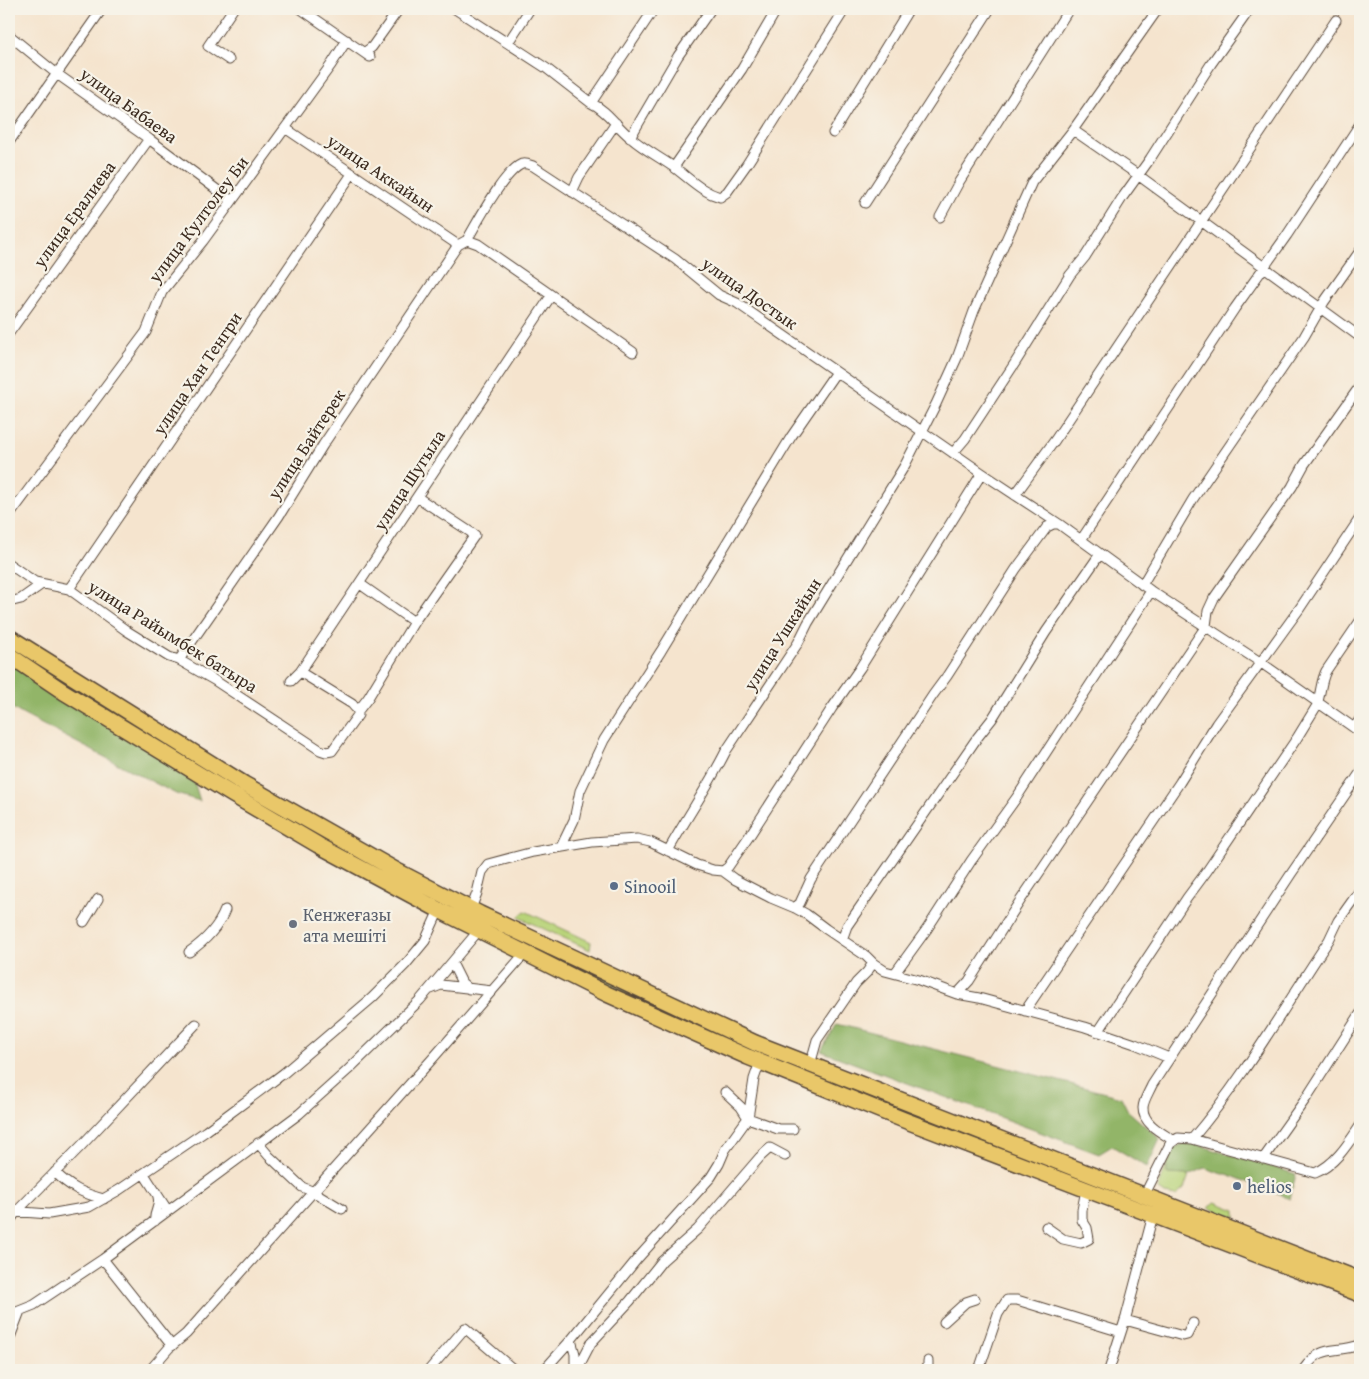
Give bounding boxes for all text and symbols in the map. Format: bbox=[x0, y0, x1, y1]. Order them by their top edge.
street label: улица Бабаева bbox=[74, 60, 184, 150]
street label: улица Аккайын bbox=[321, 126, 440, 219]
street label: улица Култолеу Би bbox=[141, 150, 255, 289]
street label: улица Ералиева bbox=[25, 155, 122, 274]
street label: улица Достык bbox=[696, 249, 804, 336]
street label: улица Хан Тенгри bbox=[145, 306, 249, 441]
street label: улица Байтерек bbox=[260, 383, 352, 505]
street label: улица Шугыла bbox=[366, 424, 452, 537]
street label: улица Райымбек батыра bbox=[82, 572, 263, 699]
street label: улица Ушкайын bbox=[736, 572, 828, 697]
place label: Sinooil bbox=[624, 873, 676, 900]
marker: Sinooil bbox=[608, 880, 620, 892]
place label: Кенжеғазы ата мешіті bbox=[303, 901, 392, 949]
marker: Кенжеғазы ата мешіті bbox=[287, 918, 299, 930]
place label: helios bbox=[1247, 1173, 1292, 1200]
marker: helios bbox=[1231, 1180, 1243, 1192]

